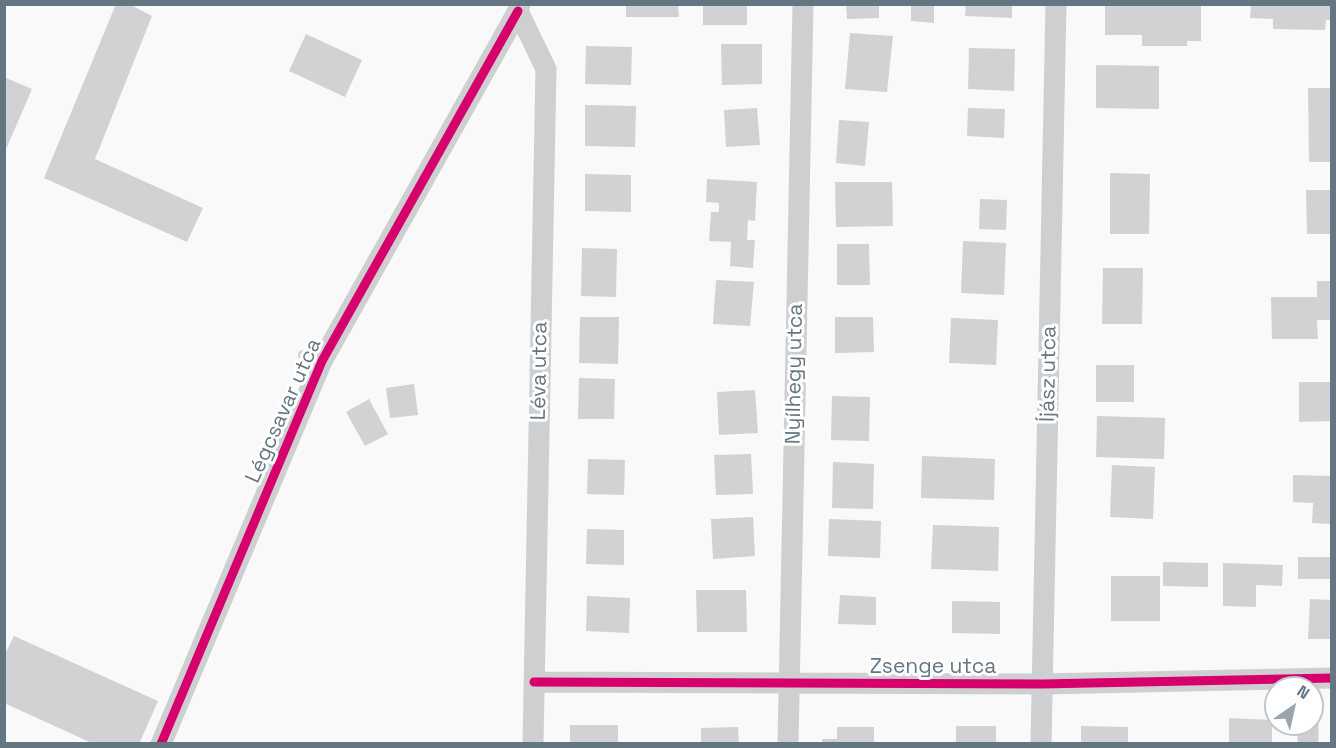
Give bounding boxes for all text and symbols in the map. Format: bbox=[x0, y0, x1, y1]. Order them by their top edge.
street label: Nyílhegy utca bbox=[781, 303, 809, 445]
street label: Léva utca bbox=[527, 321, 553, 421]
street label: Íjász utca bbox=[1036, 326, 1062, 422]
street label: Légcsavar utca bbox=[241, 335, 327, 487]
street label: Zsenge utca bbox=[870, 654, 996, 680]
north arrow bbox=[1264, 676, 1324, 736]
text: N bbox=[1293, 681, 1314, 704]

